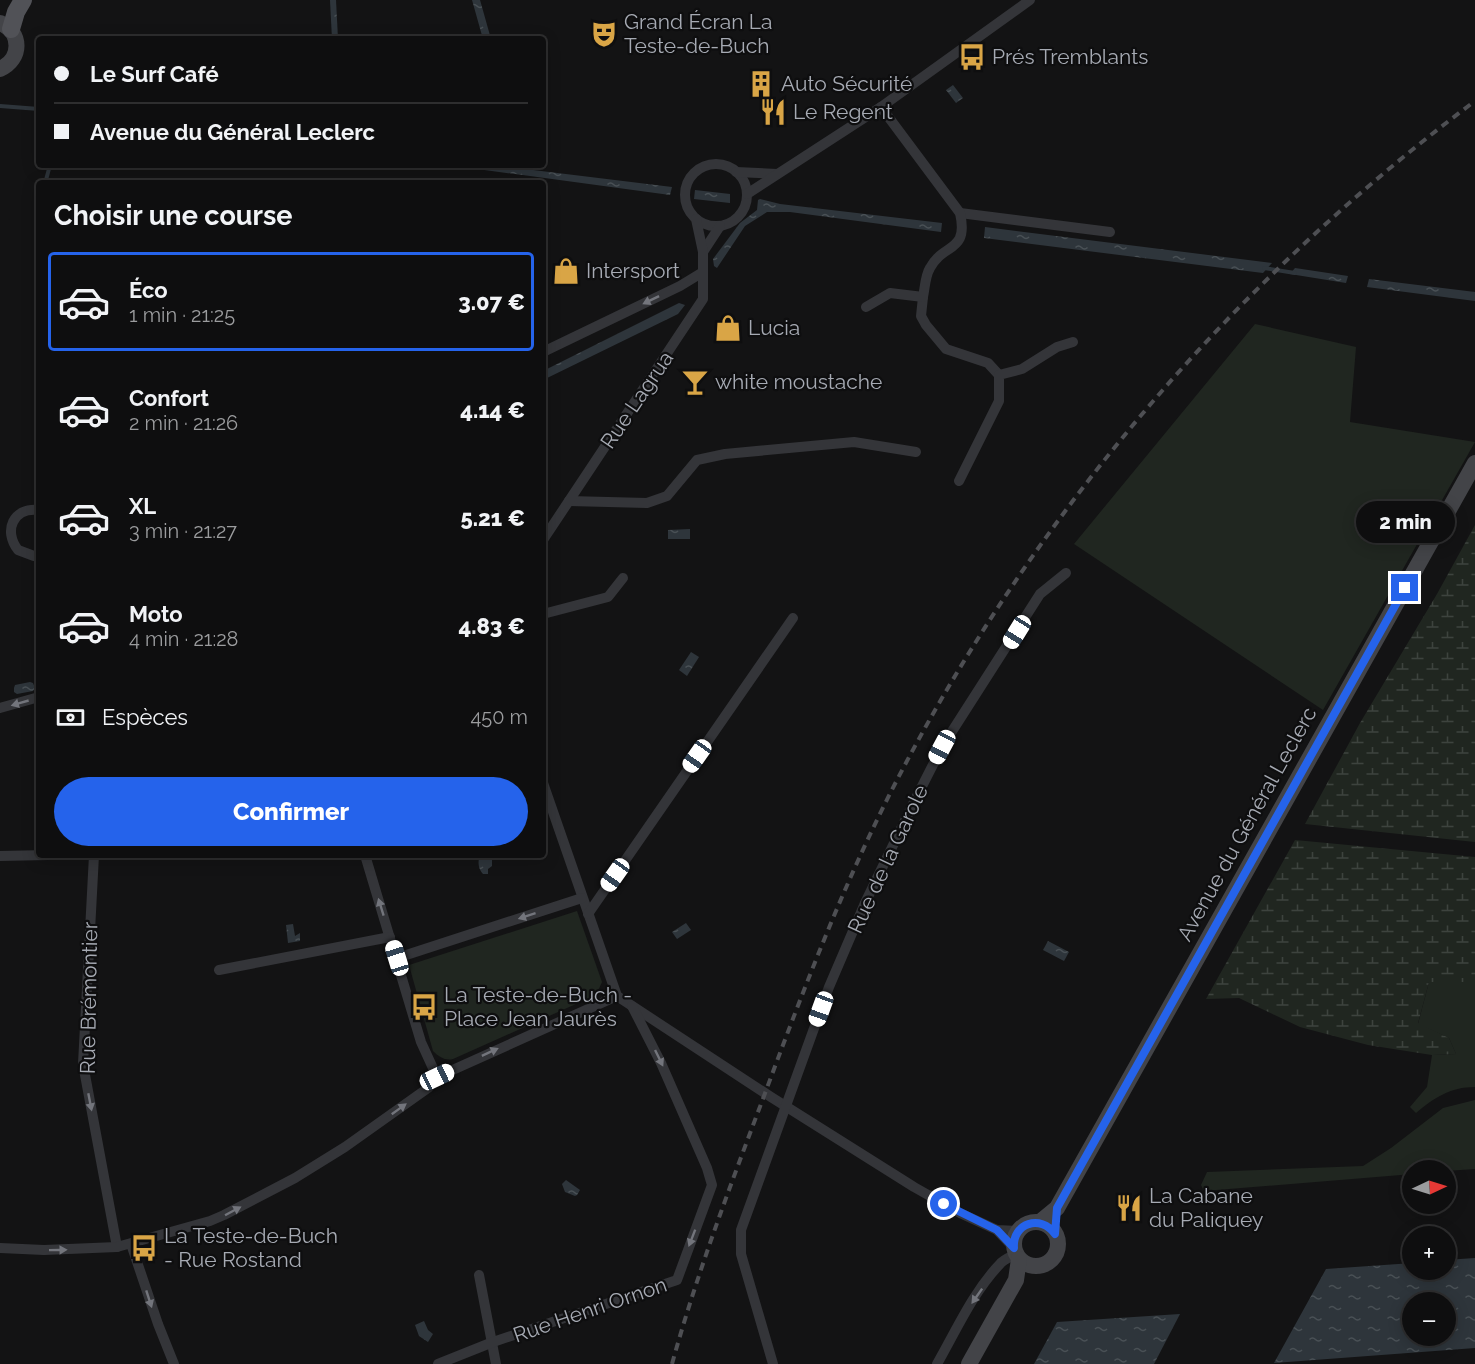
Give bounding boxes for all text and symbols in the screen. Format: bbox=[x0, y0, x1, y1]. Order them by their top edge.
place label: Grand Écran La Teste-de-Buch bbox=[624, 9, 773, 58]
theatre icon: Grand Écran La Teste-de-Buch bbox=[589, 19, 619, 49]
bus stop icon: Prés Tremblants bbox=[957, 42, 987, 72]
place label: Prés Tremblants bbox=[992, 44, 1148, 69]
text: Le Surf Café bbox=[90, 61, 219, 87]
building icon: Auto Sécurité bbox=[746, 69, 776, 99]
place label: Auto Sécurité bbox=[781, 71, 912, 96]
restaurant icon: Le Regent bbox=[758, 97, 788, 127]
place label: Le Regent bbox=[793, 99, 893, 124]
text: Avenue du Général Leclerc bbox=[90, 119, 375, 145]
text: Choisir une course bbox=[54, 200, 292, 231]
shop icon: Intersport bbox=[551, 256, 581, 286]
place label: Intersport bbox=[586, 258, 680, 283]
icon: car bbox=[57, 275, 111, 329]
text: Éco bbox=[129, 277, 168, 303]
text: 3.07 € bbox=[458, 289, 525, 315]
one-way arrow bbox=[643, 295, 660, 304]
text: 1 min · 21:25 bbox=[129, 303, 235, 327]
shop icon: Lucia bbox=[713, 313, 743, 343]
place label: Lucia bbox=[748, 315, 800, 340]
street label: Rue Lagrua bbox=[595, 346, 678, 453]
bar icon: white moustache bbox=[680, 367, 710, 397]
place label: white moustache bbox=[715, 369, 882, 394]
icon: car bbox=[57, 383, 111, 437]
text: Confort bbox=[129, 385, 209, 411]
text: 4.14 € bbox=[460, 397, 525, 423]
text: 2 min · 21:26 bbox=[129, 411, 238, 435]
icon: car bbox=[57, 491, 111, 545]
text: XL bbox=[129, 493, 156, 519]
callout: 2 min bbox=[1356, 501, 1454, 543]
text: 5.21 € bbox=[461, 505, 525, 531]
text: 2 min bbox=[1379, 510, 1432, 534]
text: 3 min · 21:27 bbox=[129, 519, 237, 543]
route end bbox=[1391, 574, 1418, 601]
icon: car bbox=[57, 599, 111, 653]
text: Moto bbox=[129, 601, 183, 627]
car bbox=[1000, 612, 1034, 652]
text: 4.83 € bbox=[458, 613, 525, 639]
text: 4 min · 21:28 bbox=[129, 627, 238, 651]
one-way arrow bbox=[10, 698, 29, 708]
icon: cash bbox=[54, 701, 87, 734]
street label: Avenue du Général Leclerc bbox=[1172, 702, 1321, 945]
text: Espèces bbox=[102, 704, 188, 730]
text: 450 m bbox=[470, 705, 528, 729]
car bbox=[926, 727, 958, 767]
car bbox=[679, 736, 715, 776]
button: Confirmer bbox=[54, 777, 528, 846]
street label: Rue de la Garole bbox=[842, 781, 933, 937]
car bbox=[597, 855, 633, 895]
one-way arrow bbox=[376, 898, 385, 916]
one-way arrow bbox=[518, 912, 536, 921]
street label: Rue Brémontier bbox=[75, 921, 102, 1074]
car bbox=[383, 938, 411, 978]
place label: La Teste-de-Buch - Place Jean Jaurès bbox=[444, 982, 632, 1031]
car bbox=[806, 989, 836, 1029]
bus stop icon: La Teste-de-Buch - Place Jean Jaurès bbox=[409, 992, 439, 1022]
one-way arrow bbox=[481, 1047, 498, 1056]
one-way arrow bbox=[654, 1050, 663, 1067]
car bbox=[417, 1061, 457, 1093]
one-way arrow bbox=[86, 1092, 95, 1111]
one-way arrow bbox=[391, 1103, 407, 1115]
north arrow bbox=[1402, 1160, 1456, 1214]
map controls bbox=[1402, 1160, 1456, 1346]
place label: La Cabane du Paliquey bbox=[1149, 1183, 1263, 1232]
route start bbox=[930, 1190, 957, 1217]
restaurant icon: La Cabane du Paliquey bbox=[1114, 1193, 1144, 1223]
one-way arrow bbox=[225, 1206, 242, 1216]
place label: La Teste-de-Buch - Rue Rostand bbox=[164, 1223, 338, 1272]
button: + bbox=[1402, 1226, 1456, 1280]
one-way arrow bbox=[687, 1230, 697, 1248]
bus stop icon: La Teste-de-Buch - Rue Rostand bbox=[129, 1233, 159, 1263]
one-way arrow bbox=[49, 1245, 68, 1255]
street label: Rue Henri Ornon bbox=[510, 1272, 670, 1348]
one-way arrow bbox=[971, 1287, 983, 1303]
one-way arrow bbox=[145, 1290, 155, 1308]
button: − bbox=[1402, 1292, 1456, 1346]

